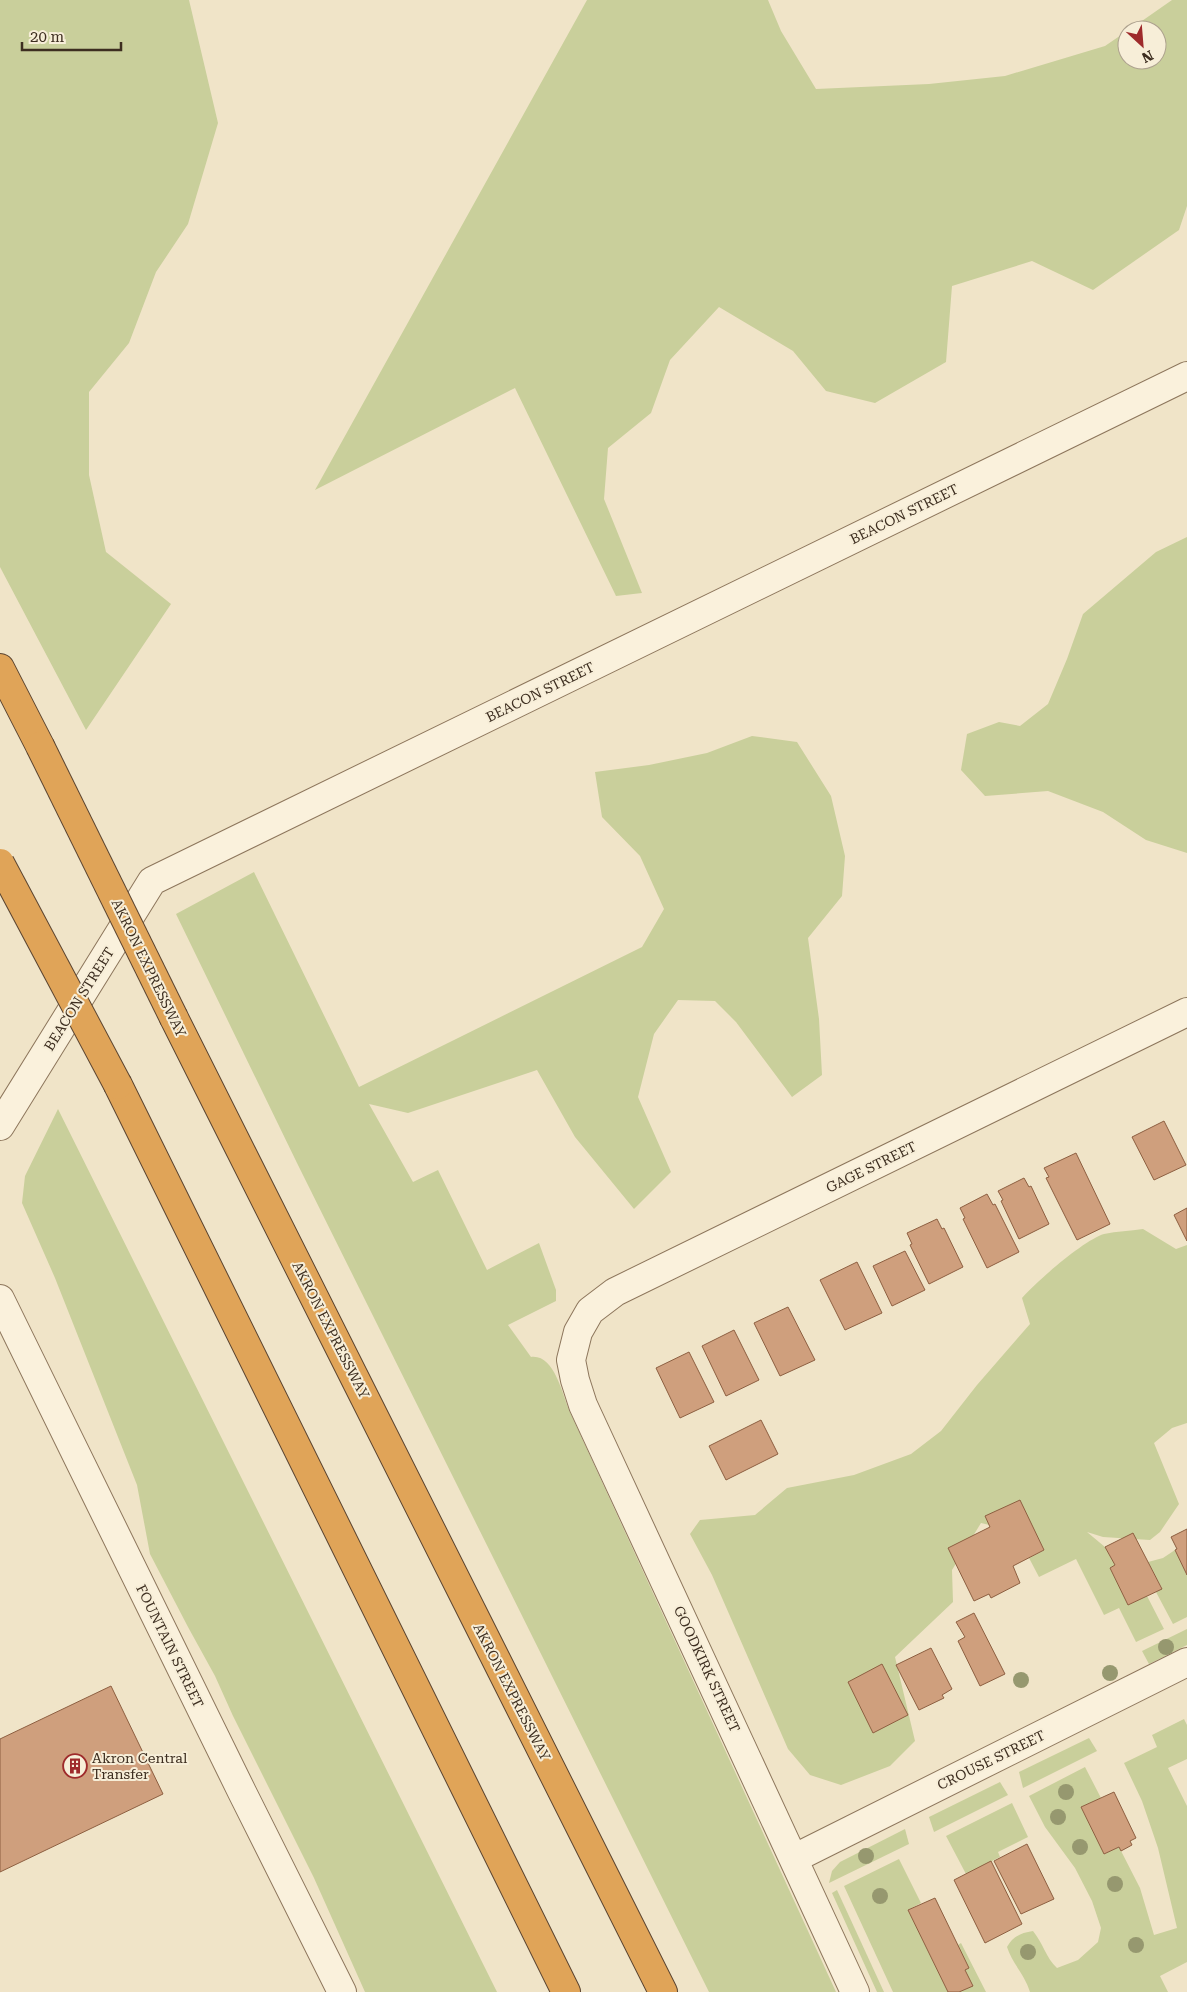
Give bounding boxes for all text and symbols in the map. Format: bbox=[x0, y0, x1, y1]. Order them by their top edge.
scale bar bbox=[22, 20, 121, 52]
north arrow bbox=[1117, 20, 1167, 70]
text: 20 m bbox=[30, 28, 65, 46]
text: N bbox=[1139, 47, 1156, 66]
street label: BEACON STREET bbox=[847, 481, 961, 547]
street label: BEACON STREET bbox=[483, 659, 597, 725]
street label: AKRON EXPRESSWAY bbox=[109, 896, 190, 1040]
street label: BEACON STREET bbox=[41, 945, 117, 1053]
street label: GAGE STREET bbox=[823, 1138, 919, 1196]
street label: AKRON EXPRESSWAY bbox=[289, 1259, 373, 1402]
street label: FOUNTAIN STREET bbox=[133, 1582, 207, 1710]
street label: GOODKIRK STREET bbox=[671, 1603, 743, 1735]
street label: AKRON EXPRESSWAY bbox=[470, 1621, 554, 1764]
street label: CROUSE STREET bbox=[935, 1727, 1047, 1793]
place label: Akron Central Transfer bbox=[92, 1750, 188, 1782]
building icon: Akron Central Transfer bbox=[62, 1753, 88, 1779]

